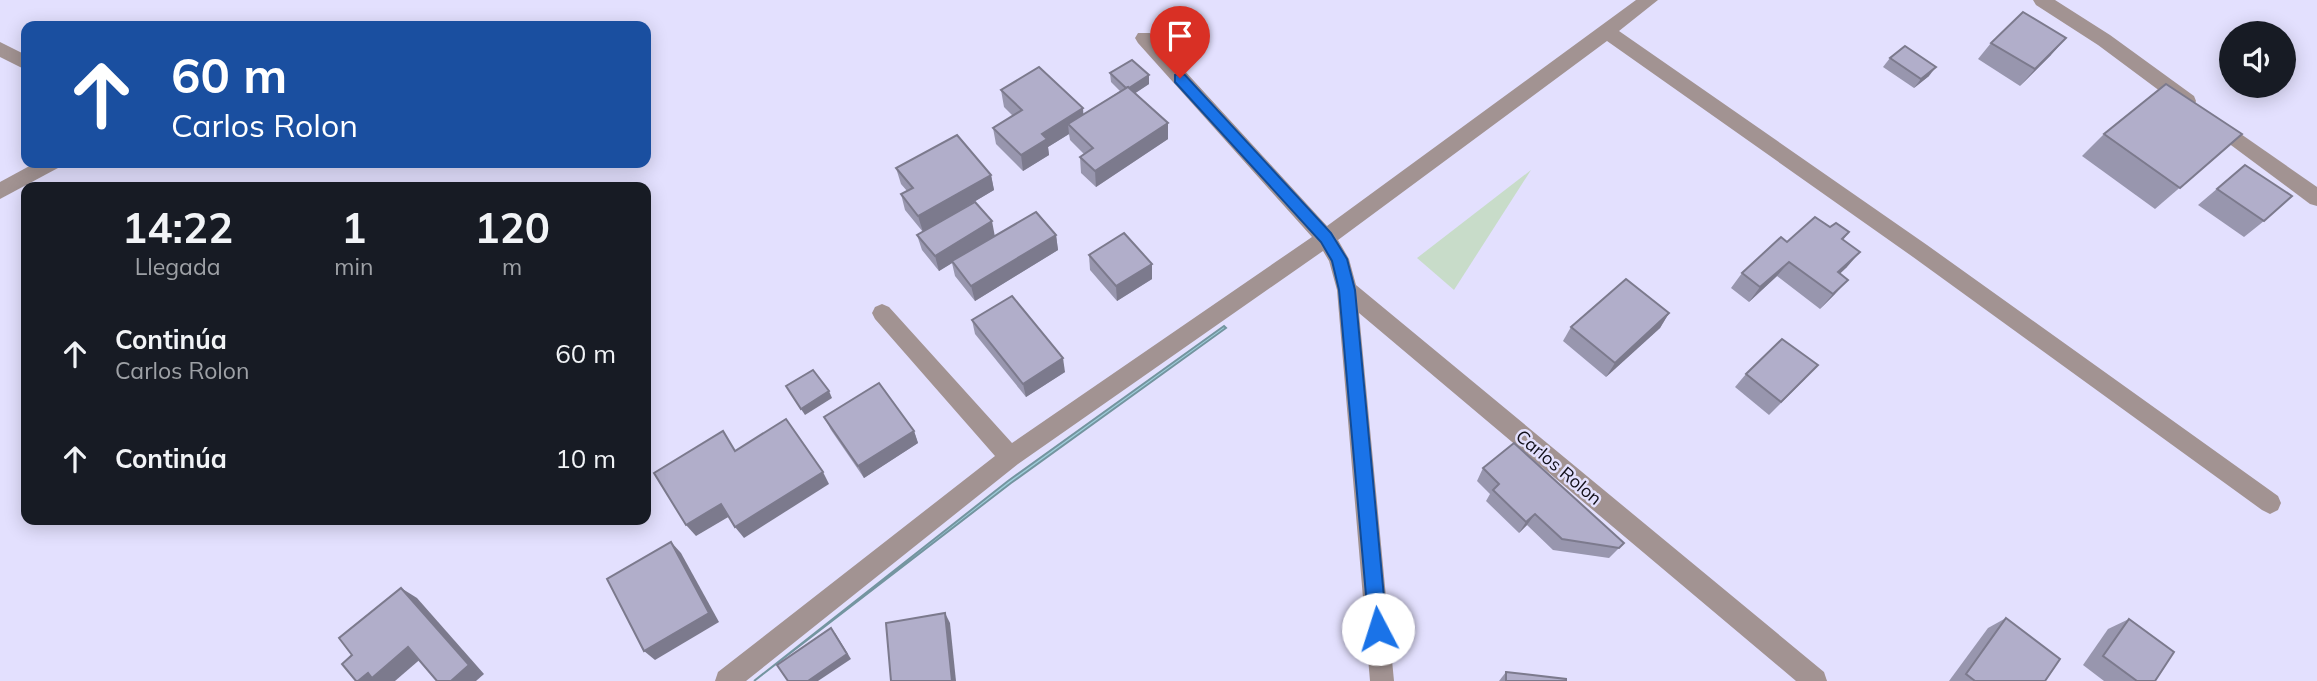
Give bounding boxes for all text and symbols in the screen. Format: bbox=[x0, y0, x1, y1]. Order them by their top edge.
pin bbox=[1150, 6, 1210, 78]
icon: arrive bbox=[1161, 17, 1199, 55]
map controls bbox=[2219, 21, 2296, 98]
button: sound bbox=[2219, 21, 2296, 98]
text: 60 m bbox=[171, 44, 287, 105]
icon: ahead bbox=[56, 49, 147, 140]
text: Carlos Rolon bbox=[171, 105, 358, 145]
text: 14:22 bbox=[122, 201, 233, 254]
text: 1 bbox=[341, 201, 366, 254]
text: 120 bbox=[474, 201, 550, 254]
text: Llegada bbox=[135, 252, 221, 281]
text: min bbox=[334, 252, 373, 281]
text: m bbox=[502, 252, 522, 281]
text: Continúa bbox=[115, 323, 227, 356]
icon: ahead bbox=[56, 335, 94, 373]
text: 60 m bbox=[555, 337, 616, 370]
text: Carlos Rolon bbox=[115, 356, 249, 385]
street label: Carlos Rolon bbox=[1511, 424, 1607, 510]
icon: ahead bbox=[56, 440, 94, 478]
text: Continúa bbox=[115, 442, 227, 475]
text: 10 m bbox=[555, 442, 616, 475]
position arrow bbox=[1341, 592, 1415, 666]

